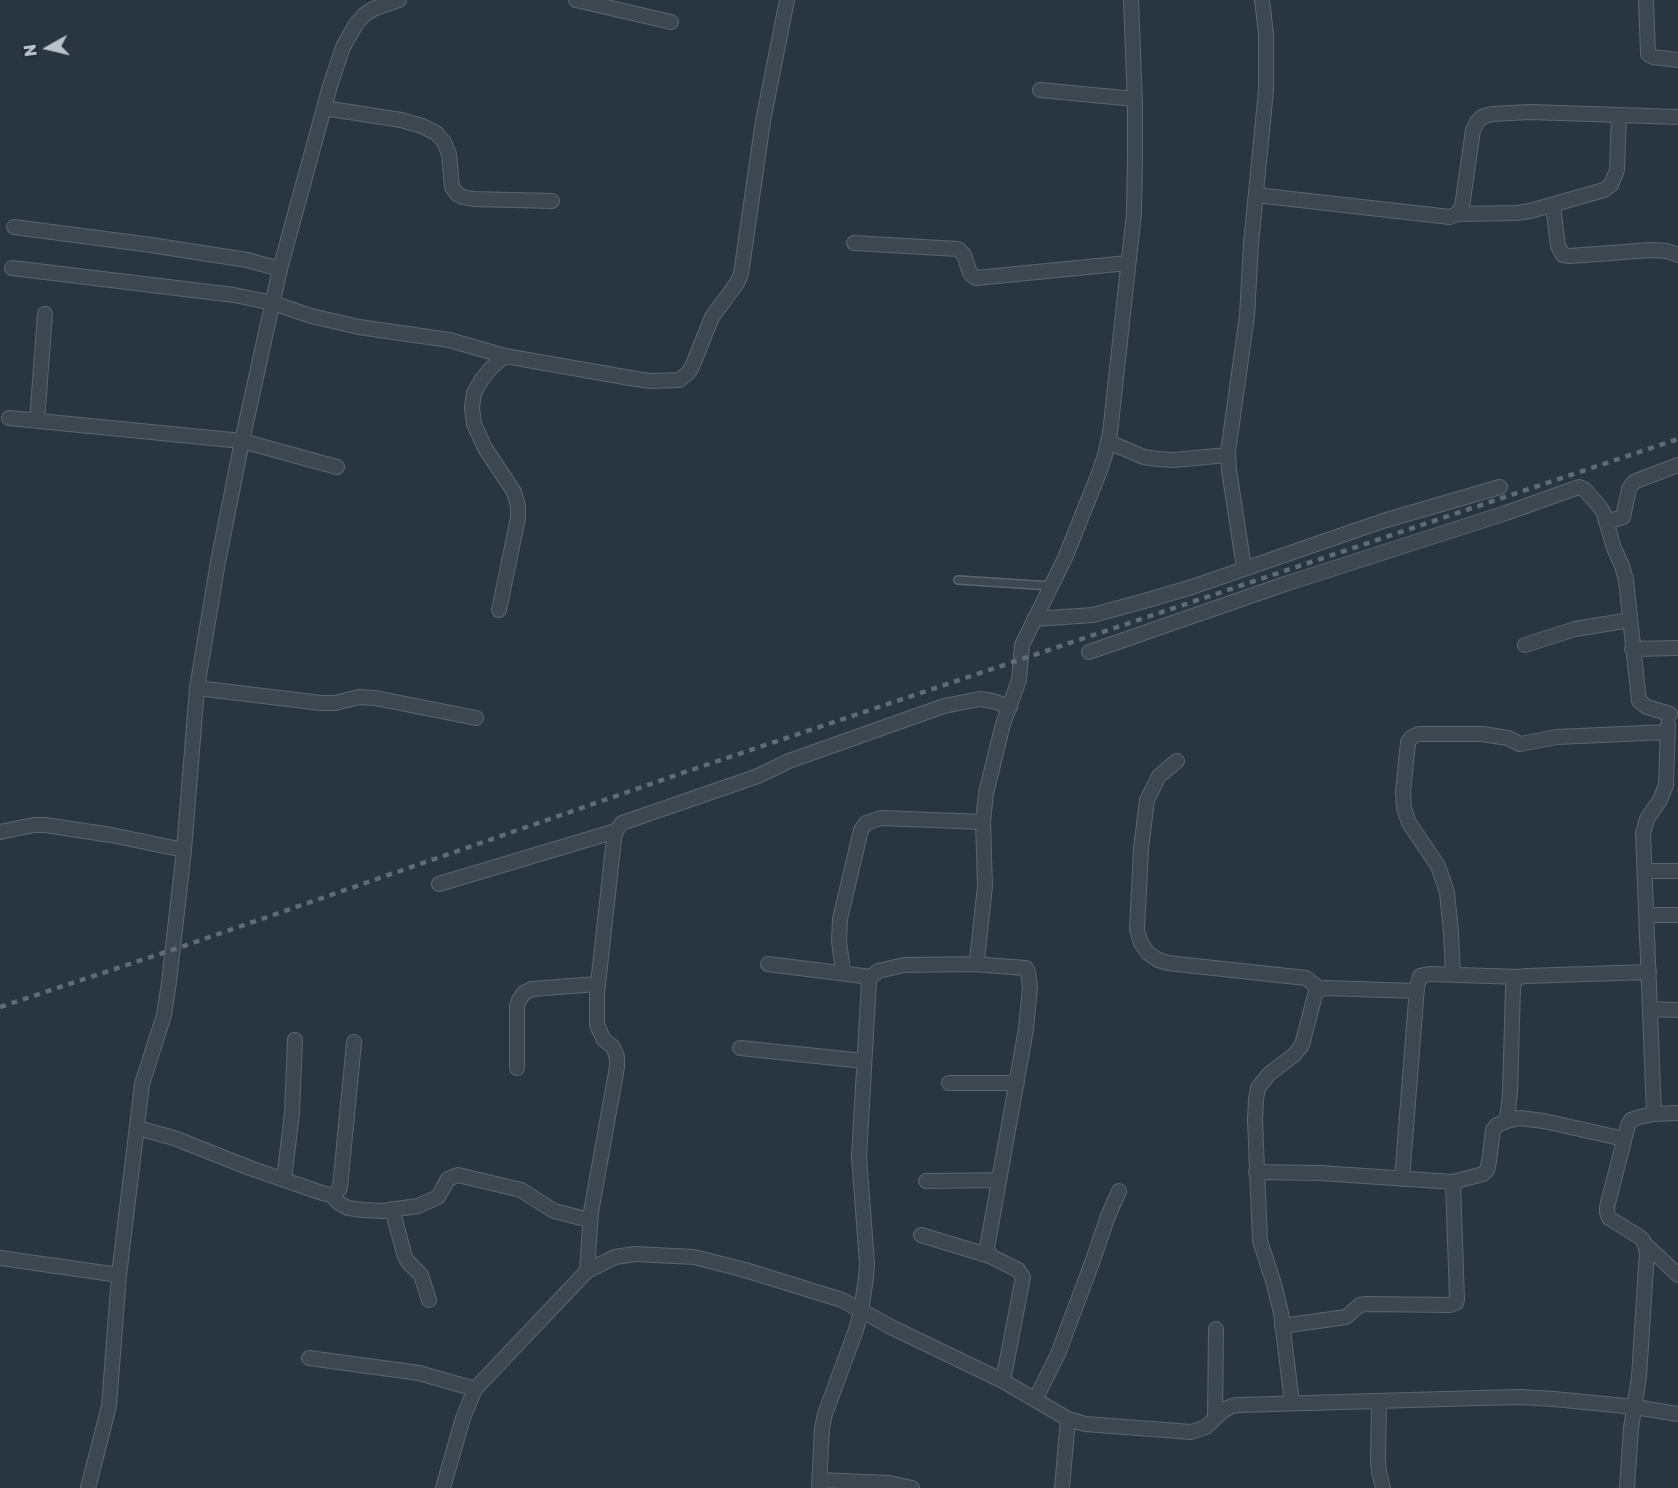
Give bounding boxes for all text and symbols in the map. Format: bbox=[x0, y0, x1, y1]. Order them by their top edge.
north arrow bbox=[18, 18, 78, 78]
text: N bbox=[19, 43, 41, 58]

